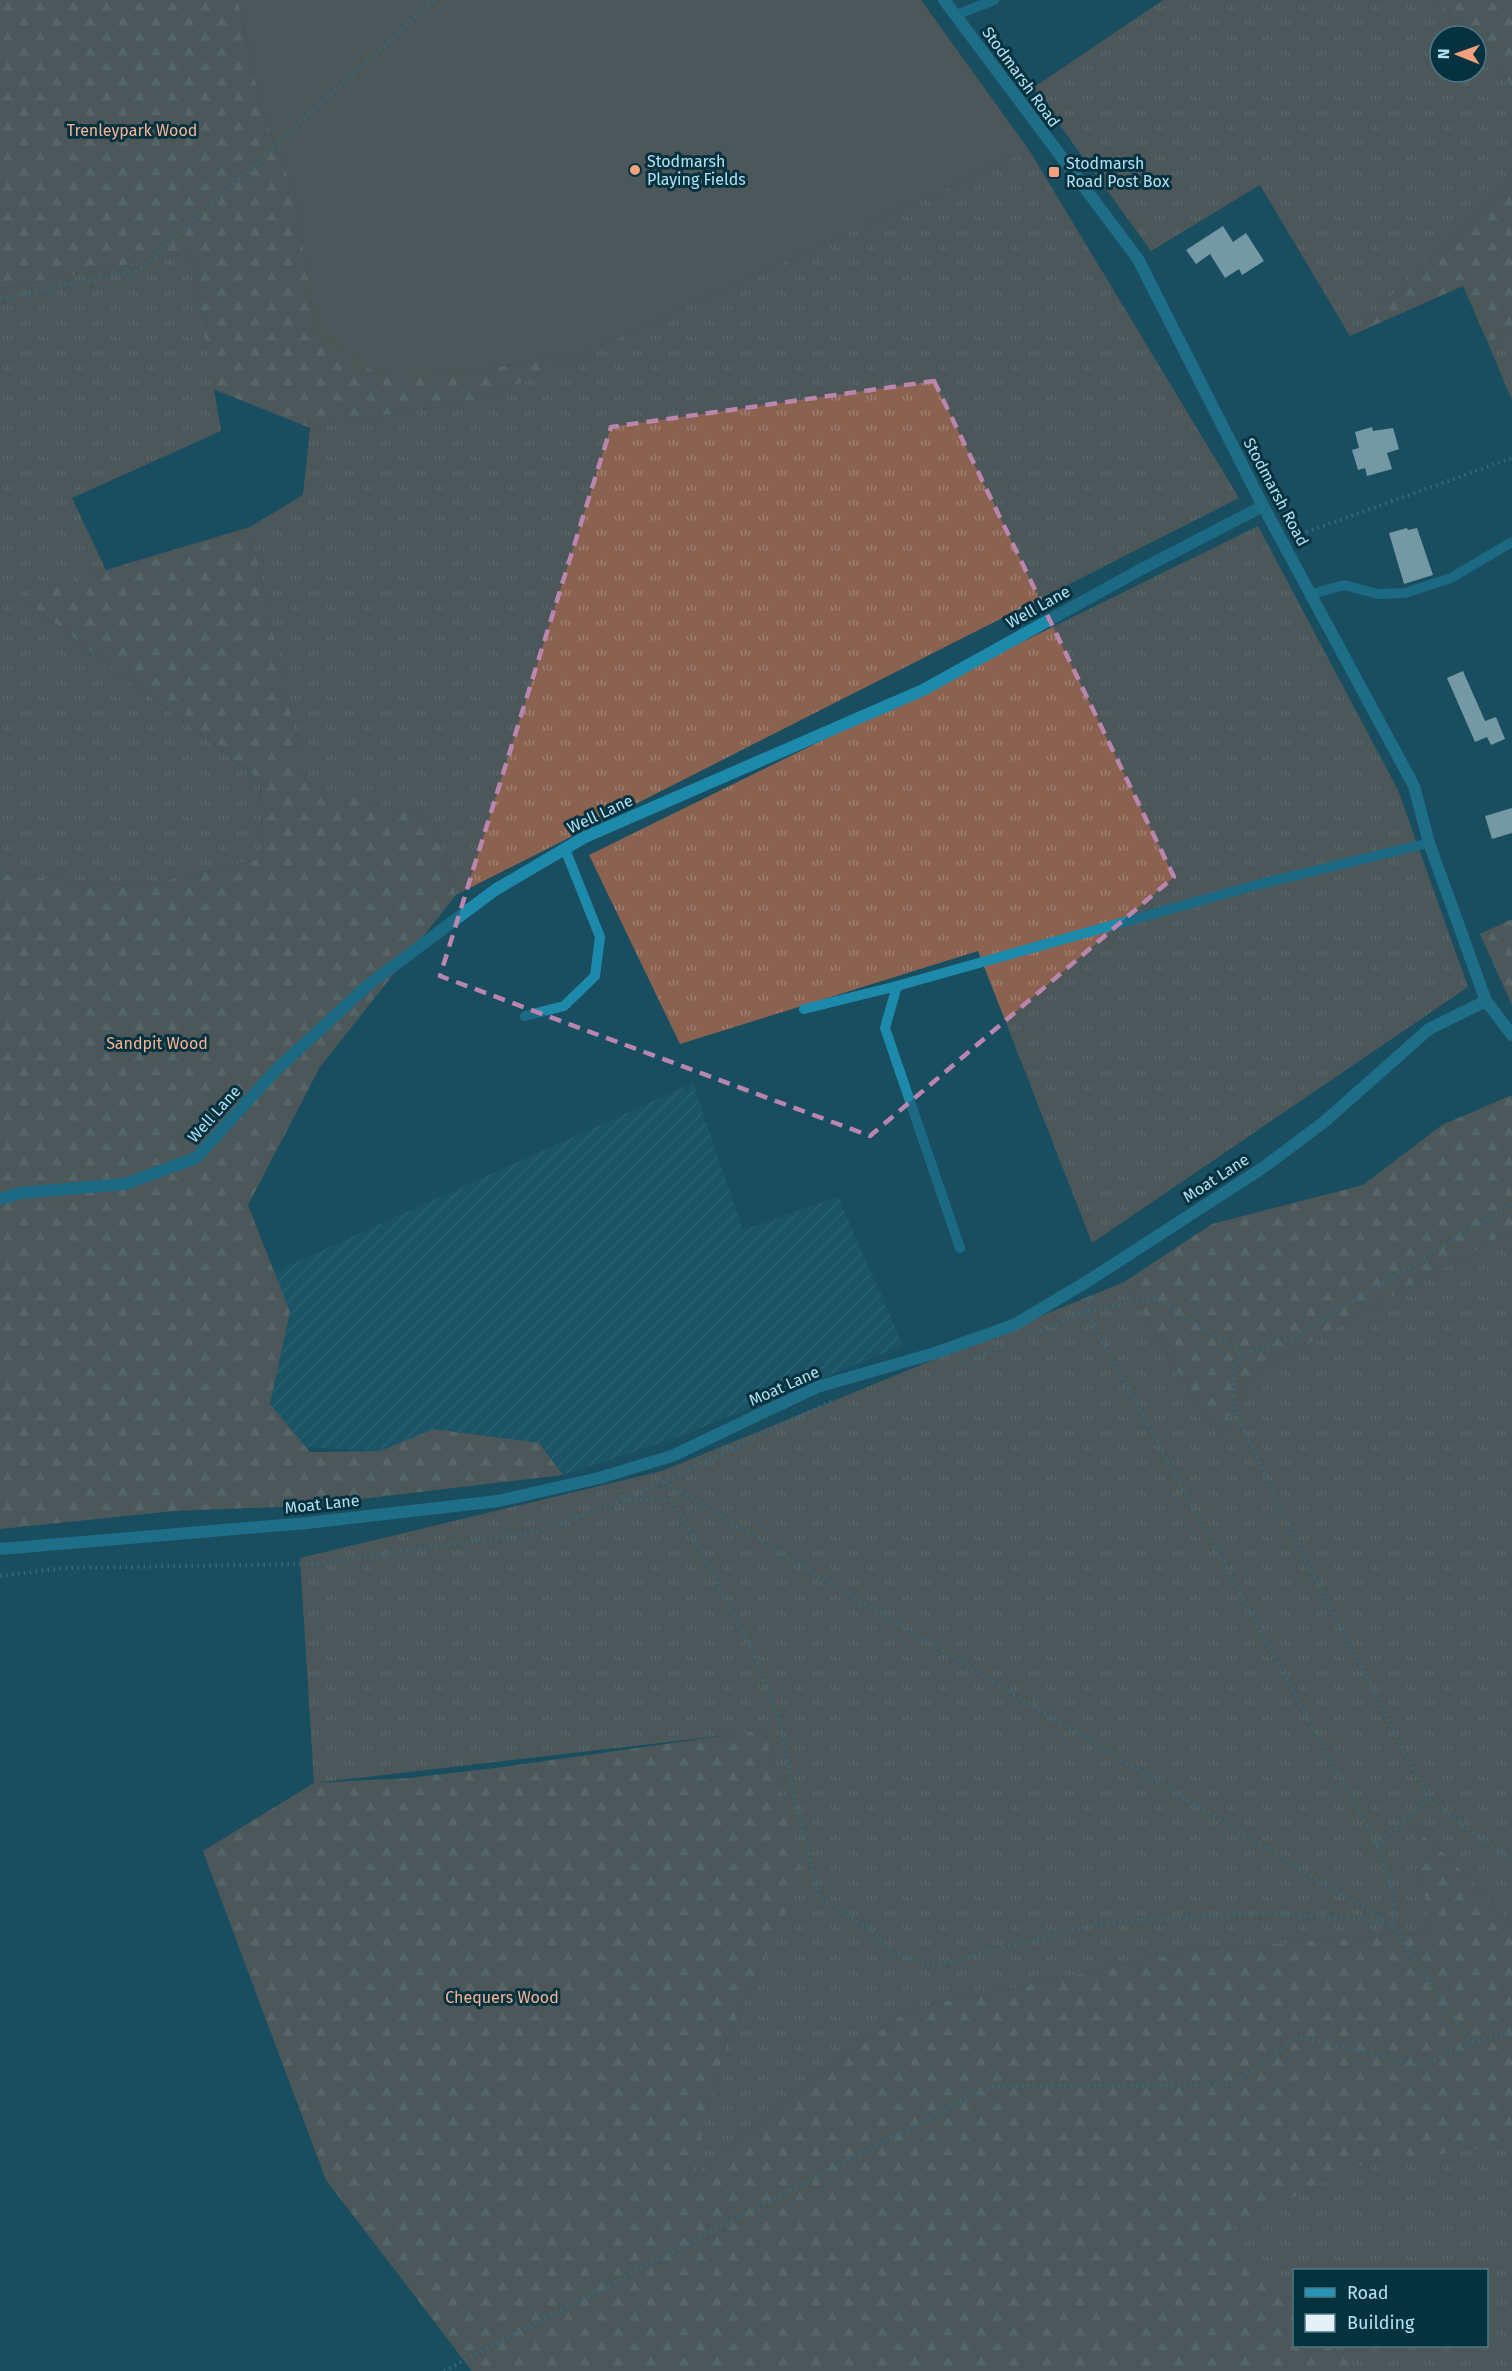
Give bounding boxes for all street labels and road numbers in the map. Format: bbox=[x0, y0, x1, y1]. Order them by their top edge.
street label: Stodmarsh Road bbox=[978, 23, 1064, 131]
street label: Stodmarsh Road bbox=[1240, 435, 1312, 549]
street label: Well Lane bbox=[1003, 582, 1073, 632]
street label: Well Lane bbox=[564, 791, 636, 837]
street label: Well Lane bbox=[184, 1082, 244, 1146]
street label: Moat Lane bbox=[1179, 1150, 1253, 1206]
street label: Moat Lane bbox=[746, 1362, 822, 1410]
street label: Moat Lane bbox=[284, 1491, 360, 1517]

